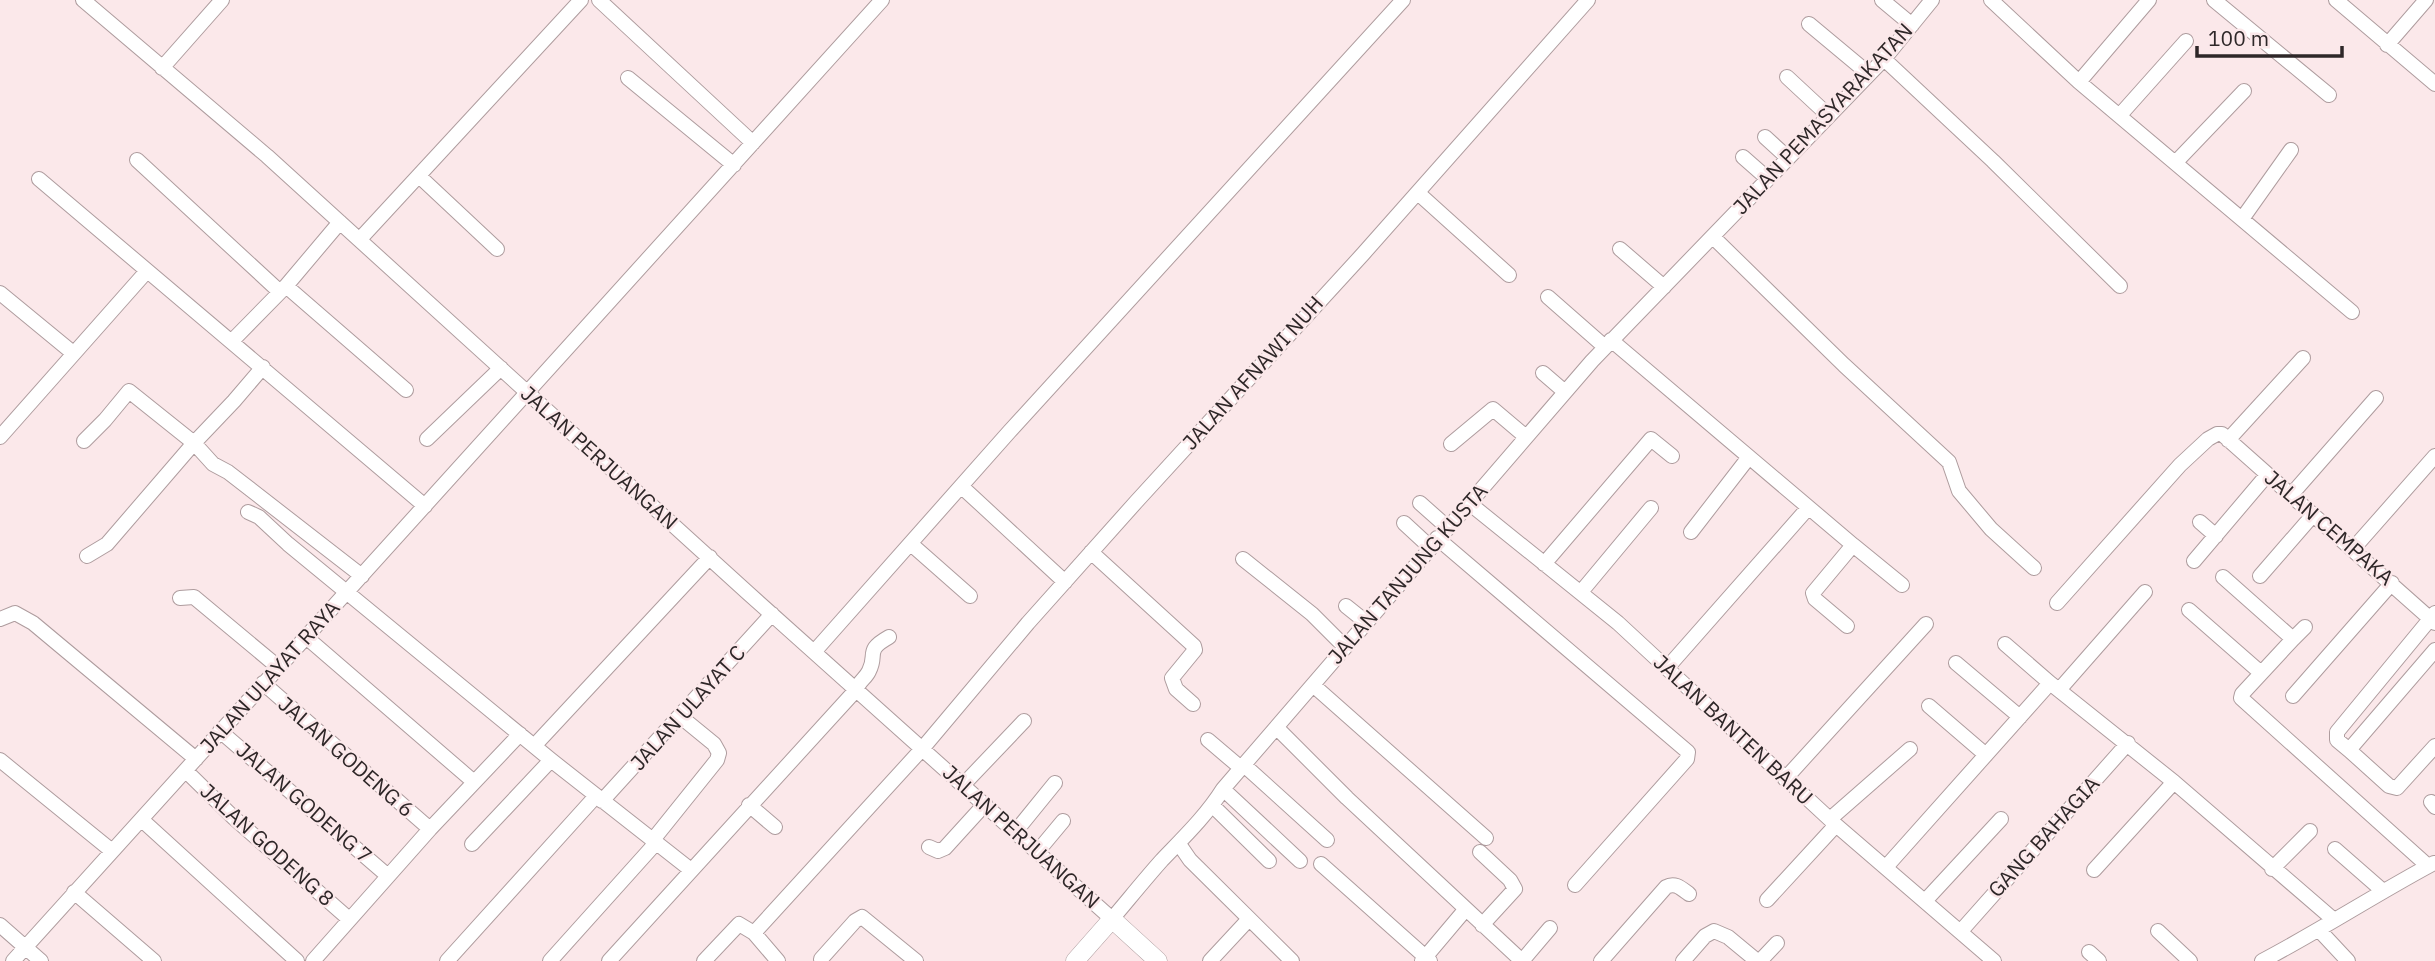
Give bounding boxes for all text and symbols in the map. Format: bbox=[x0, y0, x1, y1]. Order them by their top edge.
scale bar bbox=[2197, 14, 2342, 58]
street label: JALAN PEMASYARAKATAN bbox=[1726, 17, 1918, 220]
text: 100 m bbox=[2208, 24, 2269, 52]
street label: JALAN AFNAWI NUH bbox=[1176, 290, 1329, 455]
street label: JALAN PERJUANGAN bbox=[515, 379, 684, 535]
street label: JALAN CEMPAKA bbox=[2259, 463, 2400, 591]
street label: JALAN TANJUNG KUSTA bbox=[1321, 477, 1493, 669]
street label: JALAN ULAYAT RAYA bbox=[193, 594, 345, 759]
street label: JALAN ULAYAT C bbox=[624, 639, 751, 776]
street label: JALAN BANTEN BARU bbox=[1648, 648, 1819, 811]
street label: JALAN GODENG 6 bbox=[273, 690, 420, 823]
street label: JALAN GODENG 7 bbox=[231, 736, 378, 869]
street label: JALAN PERJUANGAN bbox=[937, 758, 1106, 914]
street label: GANG BAHAGIA bbox=[1981, 770, 2105, 903]
street label: JALAN GODENG 8 bbox=[195, 777, 341, 912]

